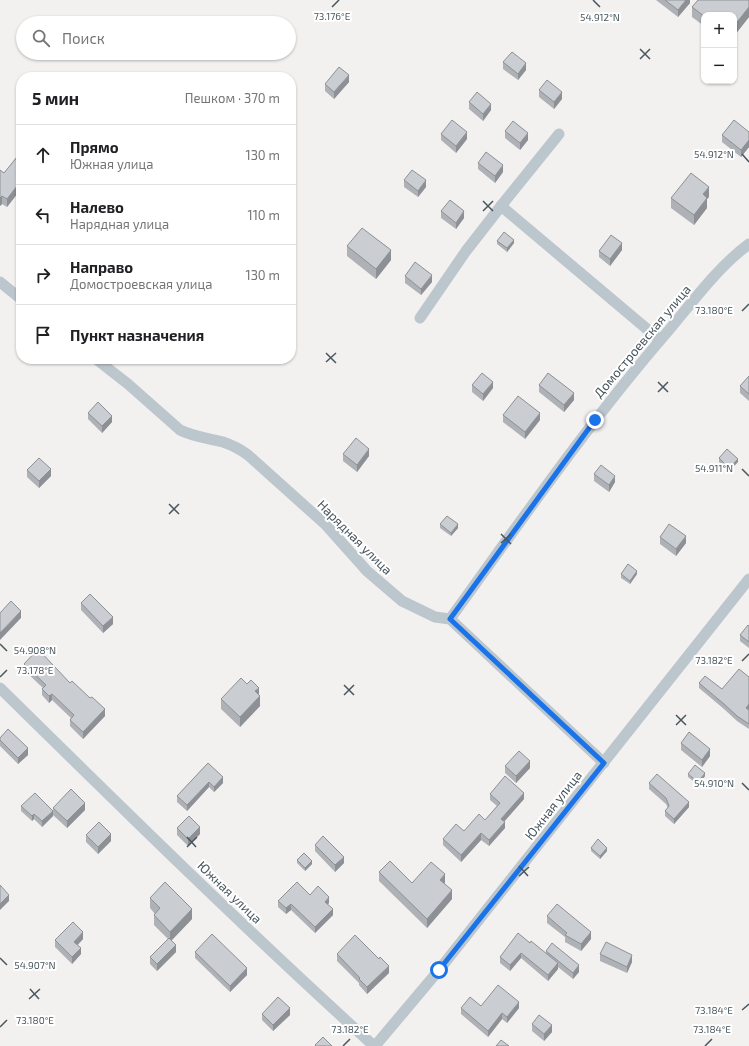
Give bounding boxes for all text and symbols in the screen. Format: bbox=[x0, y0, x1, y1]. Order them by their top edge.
text: 73.176°E bbox=[314, 10, 351, 22]
text: 54.912°N bbox=[580, 11, 620, 23]
map controls bbox=[701, 12, 737, 84]
button: + bbox=[701, 12, 737, 48]
search box bbox=[16, 16, 296, 60]
icon: search bbox=[30, 27, 52, 49]
text: Поиск bbox=[62, 29, 105, 47]
button: − bbox=[701, 48, 737, 84]
text: 5 мин bbox=[32, 88, 79, 108]
text: Пешком · 370 m bbox=[185, 90, 280, 106]
text: Прямо bbox=[70, 138, 119, 156]
icon: ahead bbox=[32, 144, 54, 166]
text: 130 m bbox=[245, 147, 280, 163]
text: 54.912°N bbox=[694, 148, 734, 160]
text: Южная улица bbox=[70, 156, 153, 172]
text: Налево bbox=[70, 198, 124, 216]
icon: left bbox=[32, 204, 54, 226]
text: 110 m bbox=[248, 207, 280, 223]
text: Нарядная улица bbox=[70, 216, 169, 232]
text: Направо bbox=[70, 258, 133, 276]
icon: right bbox=[32, 264, 54, 286]
text: 130 m bbox=[245, 267, 280, 283]
text: Домостроевская улица bbox=[70, 276, 212, 292]
street label: Домостроевская улица bbox=[590, 281, 694, 401]
text: 73.180°E bbox=[695, 304, 733, 316]
icon: arrive bbox=[32, 324, 54, 346]
text: Пункт назначения bbox=[70, 326, 204, 344]
route end bbox=[586, 411, 604, 429]
text: 54.911°N bbox=[695, 462, 733, 474]
street label: Нарядная улица bbox=[314, 496, 396, 578]
text: 54.908°N bbox=[14, 644, 56, 656]
text: 73.182°E bbox=[695, 654, 733, 666]
text: 73.178°E bbox=[17, 664, 54, 676]
street label: Южная улица bbox=[521, 767, 585, 843]
text: 54.910°N bbox=[694, 777, 734, 789]
street label: Южная улица bbox=[194, 857, 266, 927]
text: 54.907°N bbox=[14, 959, 56, 971]
route start bbox=[430, 961, 448, 979]
text: 73.184°E bbox=[695, 1004, 733, 1016]
text: 73.180°E bbox=[16, 1014, 54, 1026]
text: 73.182°E bbox=[331, 1023, 369, 1035]
text: 73.184°E bbox=[693, 1023, 731, 1035]

